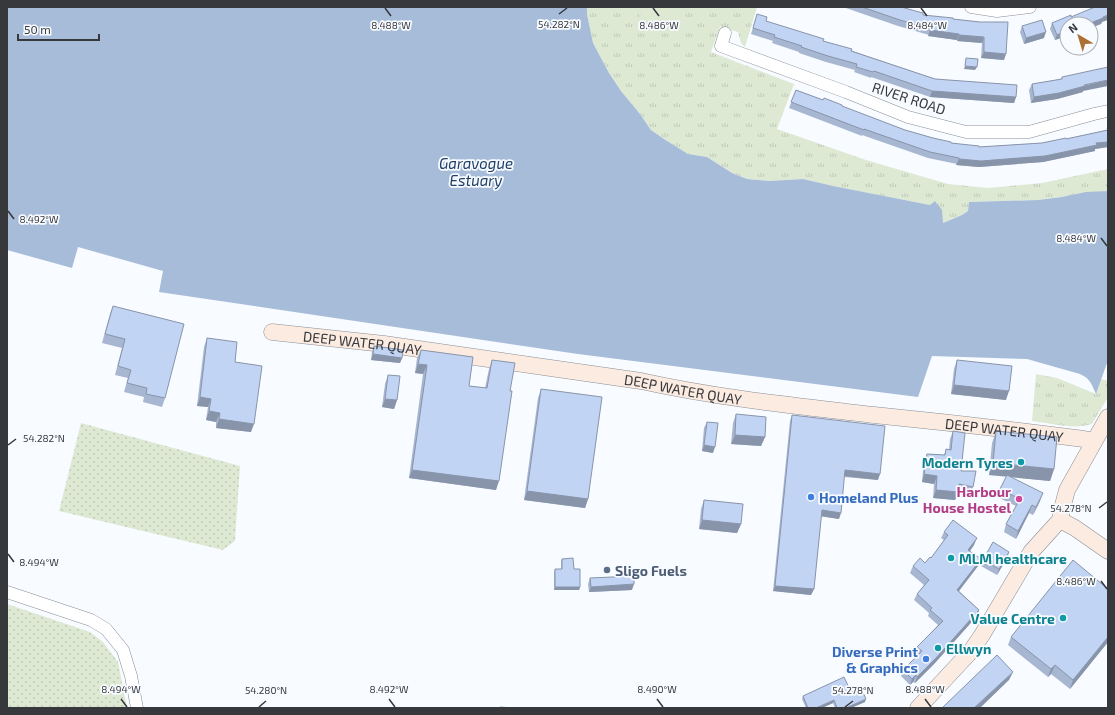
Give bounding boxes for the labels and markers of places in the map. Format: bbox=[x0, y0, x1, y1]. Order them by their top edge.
place label: Modern Tyres bbox=[922, 454, 1013, 471]
marker: Modern Tyres bbox=[1016, 457, 1026, 467]
place label: Harbour House Hostel bbox=[923, 483, 1011, 516]
place label: Homeland Plus bbox=[819, 489, 919, 506]
marker: Homeland Plus bbox=[806, 492, 816, 502]
marker: Harbour House Hostel bbox=[1014, 494, 1024, 504]
place label: MLM healthcare bbox=[959, 550, 1067, 567]
marker: MLM healthcare bbox=[946, 553, 956, 563]
place label: Sligo Fuels bbox=[615, 562, 687, 579]
marker: Sligo Fuels bbox=[602, 565, 612, 575]
place label: Value Centre bbox=[971, 610, 1055, 627]
marker: Value Centre bbox=[1058, 613, 1068, 623]
place label: Ellwyn bbox=[946, 640, 991, 657]
place label: Diverse Print & Graphics bbox=[832, 643, 918, 676]
marker: Ellwyn bbox=[933, 643, 943, 653]
marker: Diverse Print & Graphics bbox=[921, 654, 931, 664]

